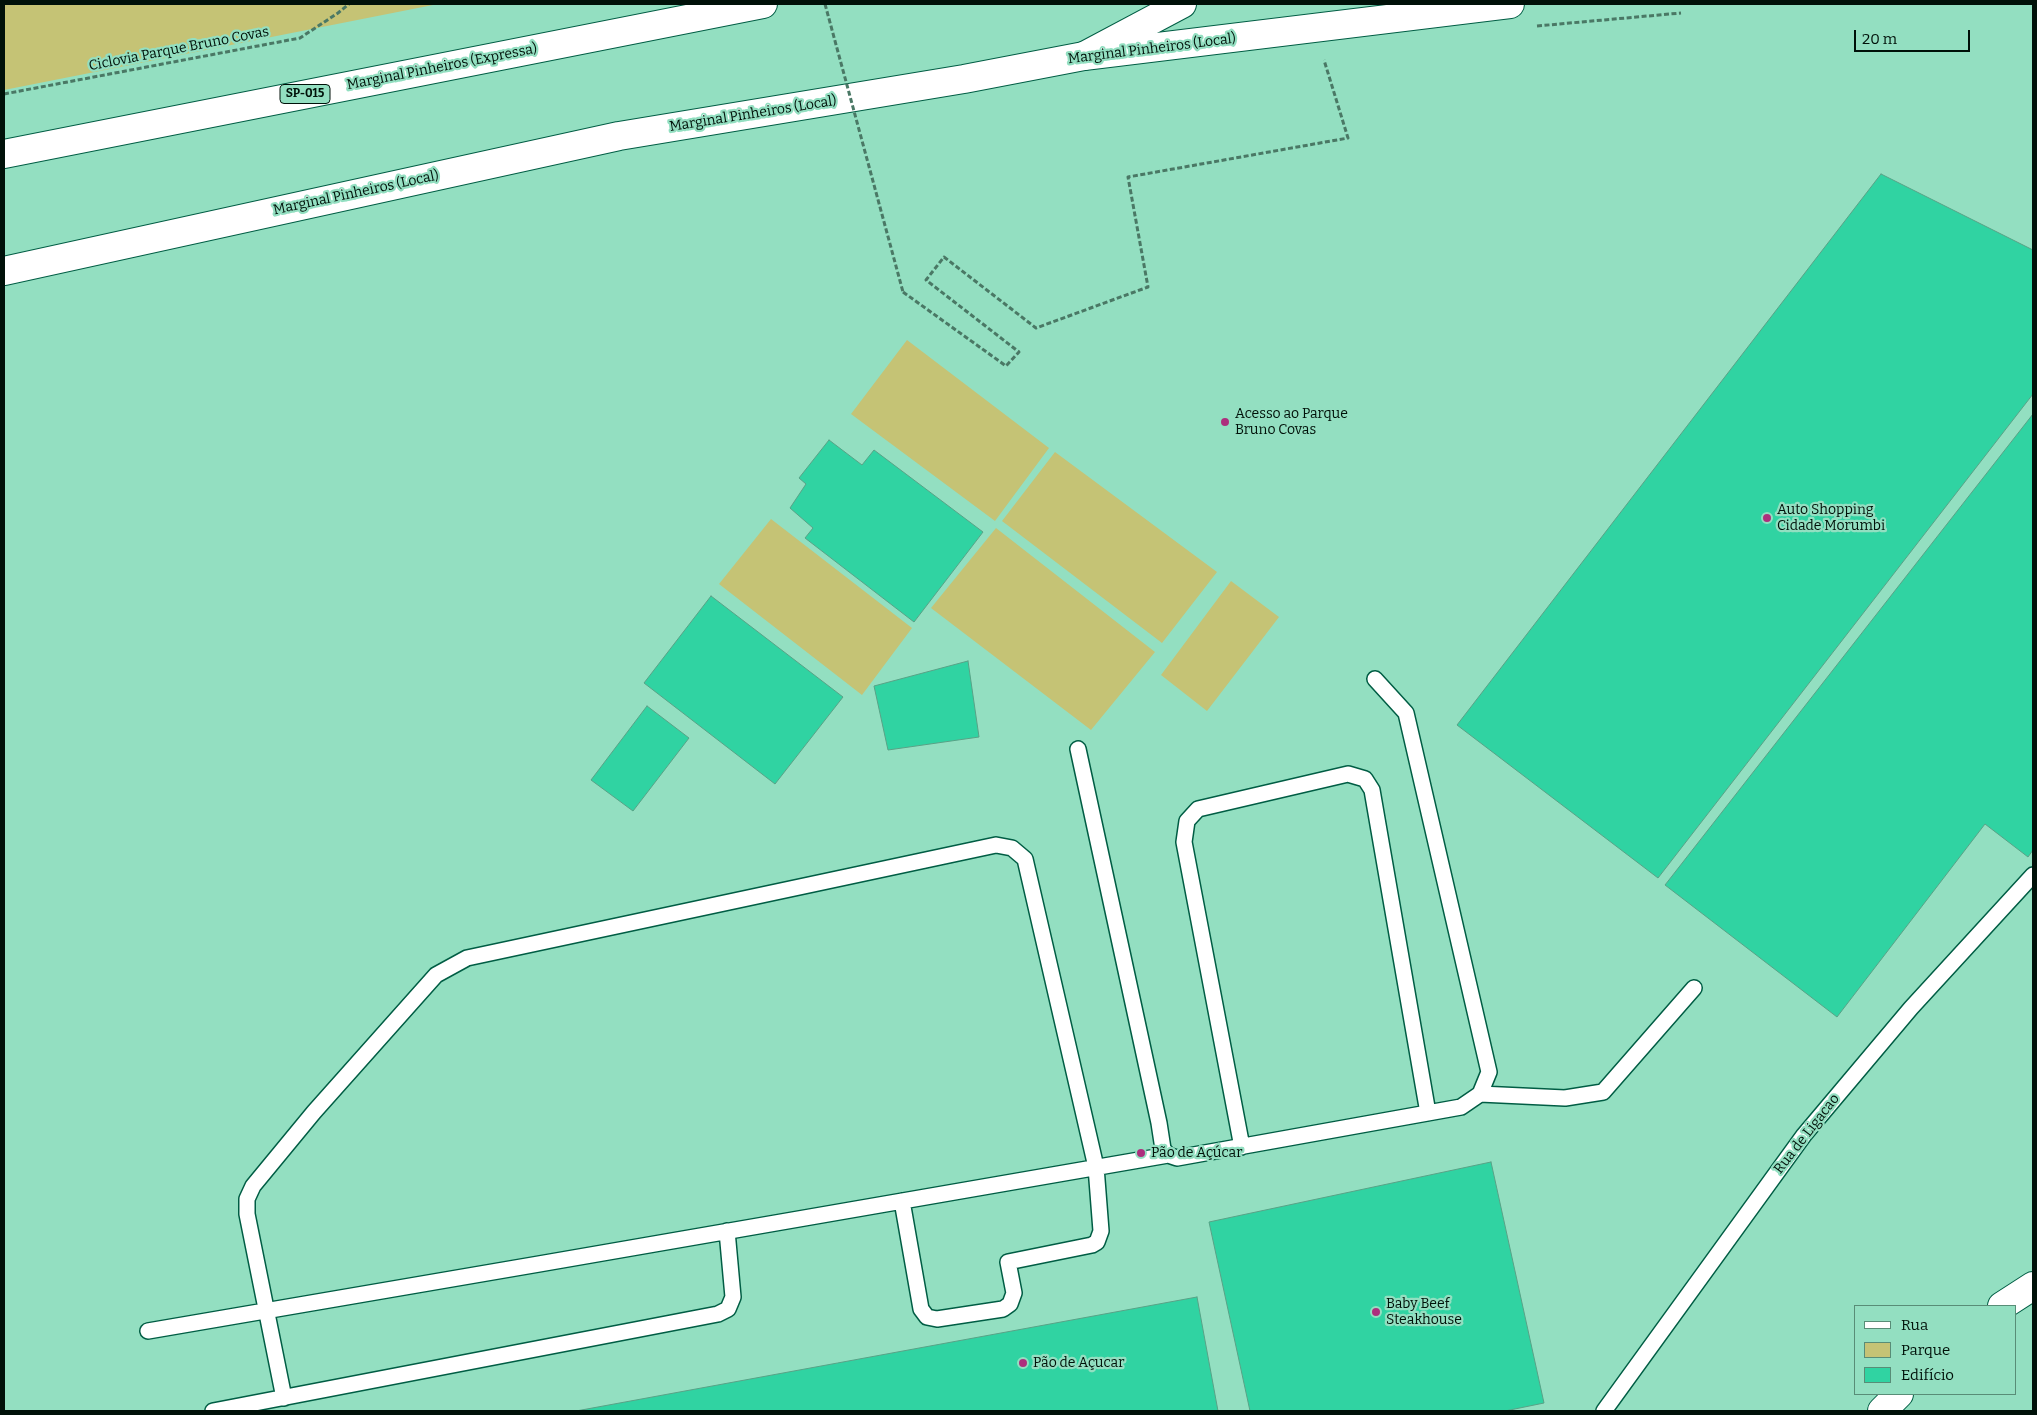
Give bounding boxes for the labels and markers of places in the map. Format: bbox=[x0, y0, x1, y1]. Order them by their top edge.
place label: Acesso ao Parque Bruno Covas bbox=[1235, 406, 1348, 438]
marker: Acesso ao Parque Bruno Covas bbox=[1219, 416, 1231, 428]
place label: Auto Shopping Cidade Morumbi bbox=[1777, 502, 1885, 534]
marker: Auto Shopping Cidade Morumbi bbox=[1761, 512, 1773, 524]
place label: Pão de Açúcar bbox=[1151, 1145, 1242, 1161]
marker: Pão de Açúcar bbox=[1135, 1147, 1147, 1159]
place label: Baby Beef Steakhouse bbox=[1386, 1296, 1462, 1328]
marker: Baby Beef Steakhouse bbox=[1370, 1306, 1382, 1318]
place label: Pão de Açucar bbox=[1033, 1355, 1124, 1371]
marker: Pão de Açucar bbox=[1017, 1357, 1029, 1369]

